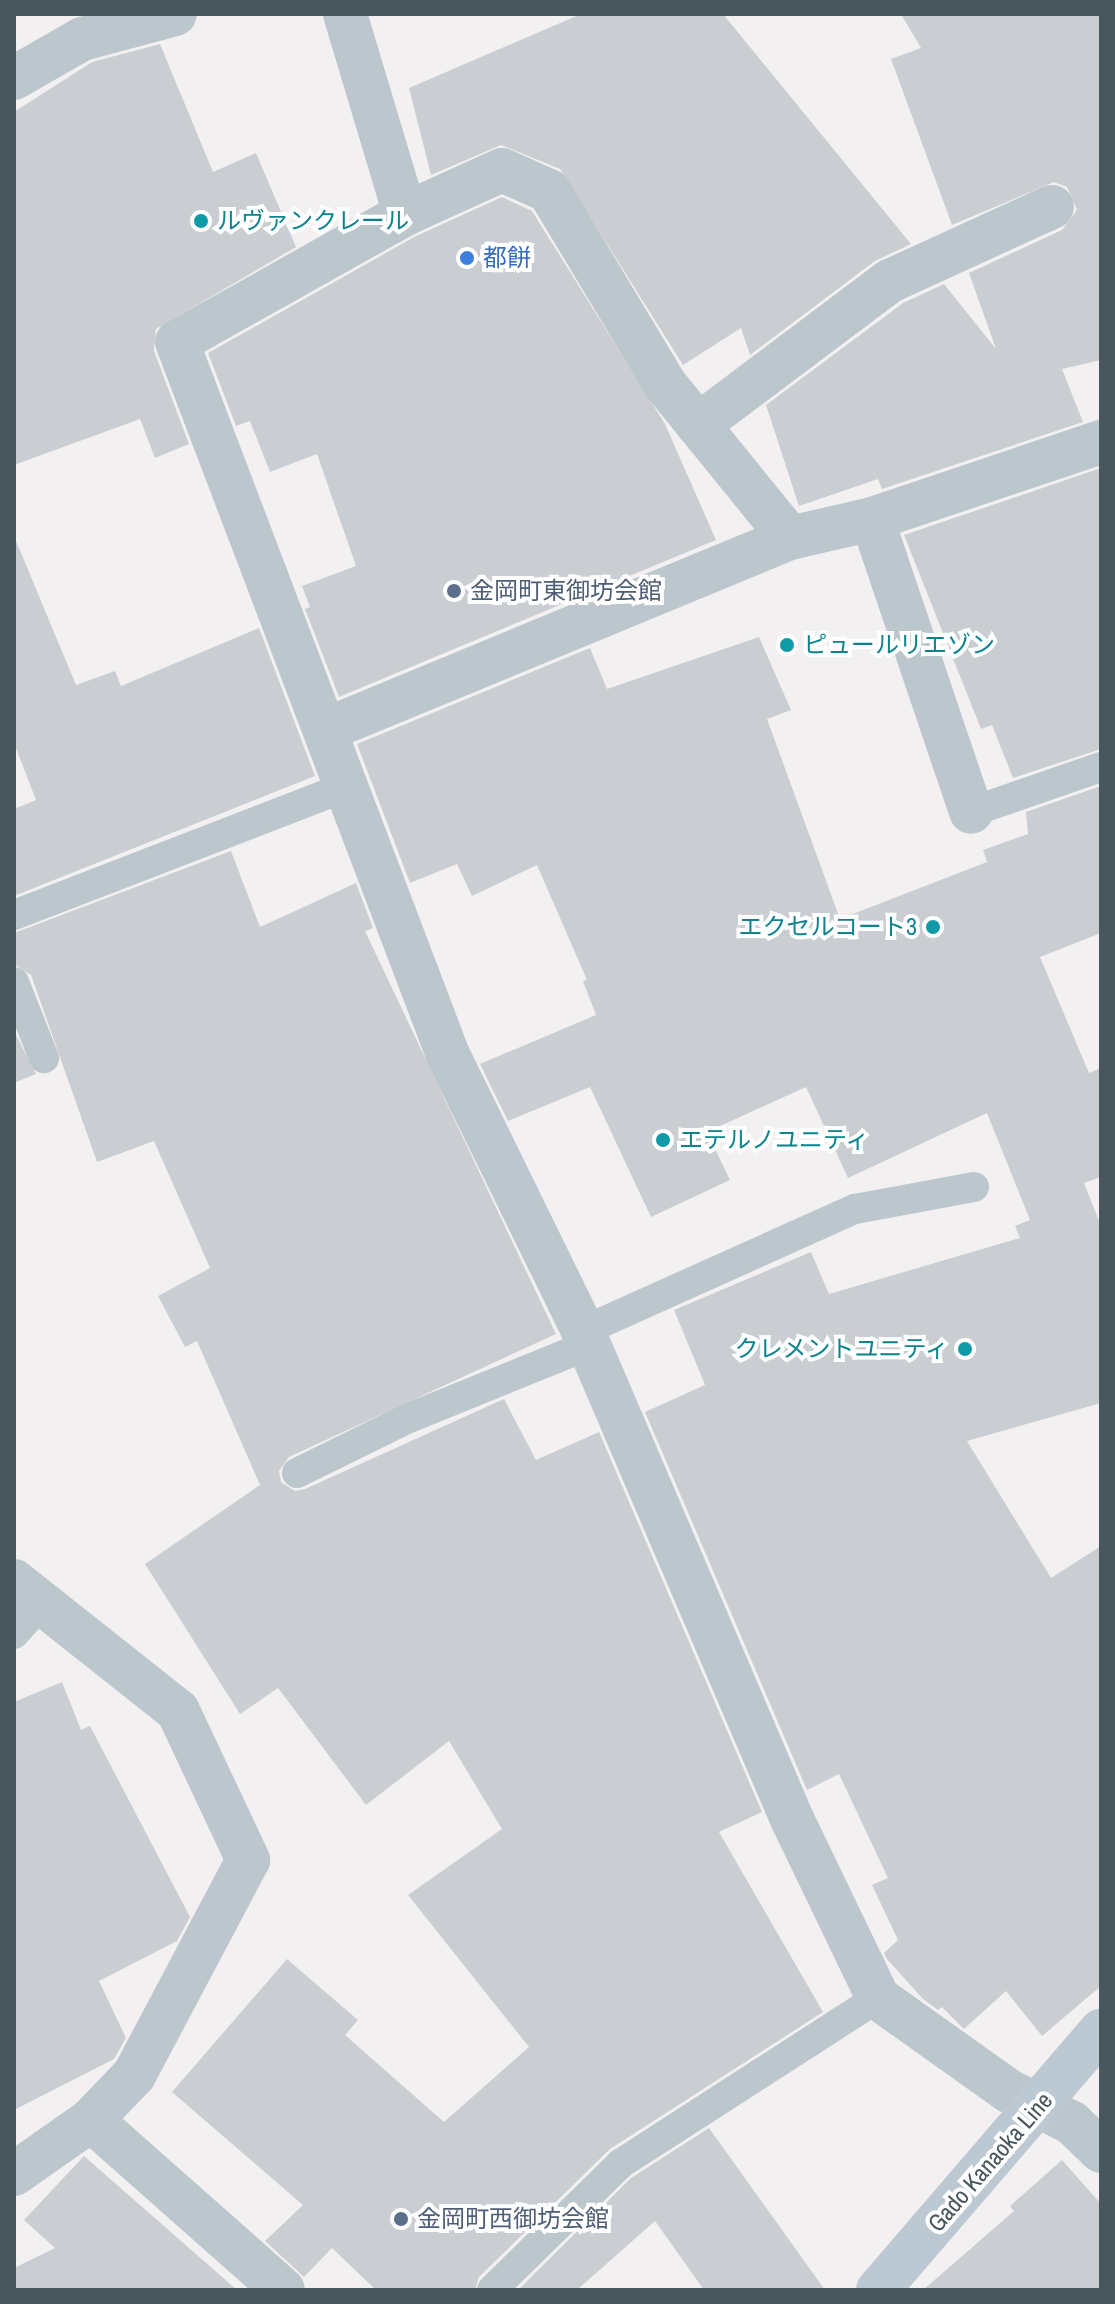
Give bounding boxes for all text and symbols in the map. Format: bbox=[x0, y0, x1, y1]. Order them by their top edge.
place label: ルヴァンクレール bbox=[217, 207, 409, 235]
marker: ルヴァンクレール bbox=[192, 212, 210, 230]
place label: 都餅 bbox=[483, 244, 531, 272]
marker: 都餅 bbox=[458, 249, 476, 267]
place label: 金岡町東御坊会館 bbox=[470, 577, 662, 605]
marker: 金岡町東御坊会館 bbox=[445, 582, 463, 600]
place label: ピュールリエゾン bbox=[803, 631, 995, 659]
marker: ピュールリエゾン bbox=[778, 636, 796, 654]
place label: エクセルコート3 bbox=[738, 913, 917, 941]
marker: エクセルコート3 bbox=[924, 918, 942, 936]
place label: エテルノユニティ bbox=[679, 1126, 871, 1154]
marker: エテルノユニティ bbox=[654, 1131, 672, 1149]
place label: クレメントユニティ bbox=[733, 1335, 949, 1363]
marker: クレメントユニティ bbox=[956, 1340, 974, 1358]
street label: Gado Kanaoka Line bbox=[922, 2086, 1058, 2238]
place label: 金岡町西御坊会館 bbox=[417, 2205, 609, 2233]
marker: 金岡町西御坊会館 bbox=[392, 2210, 410, 2228]

